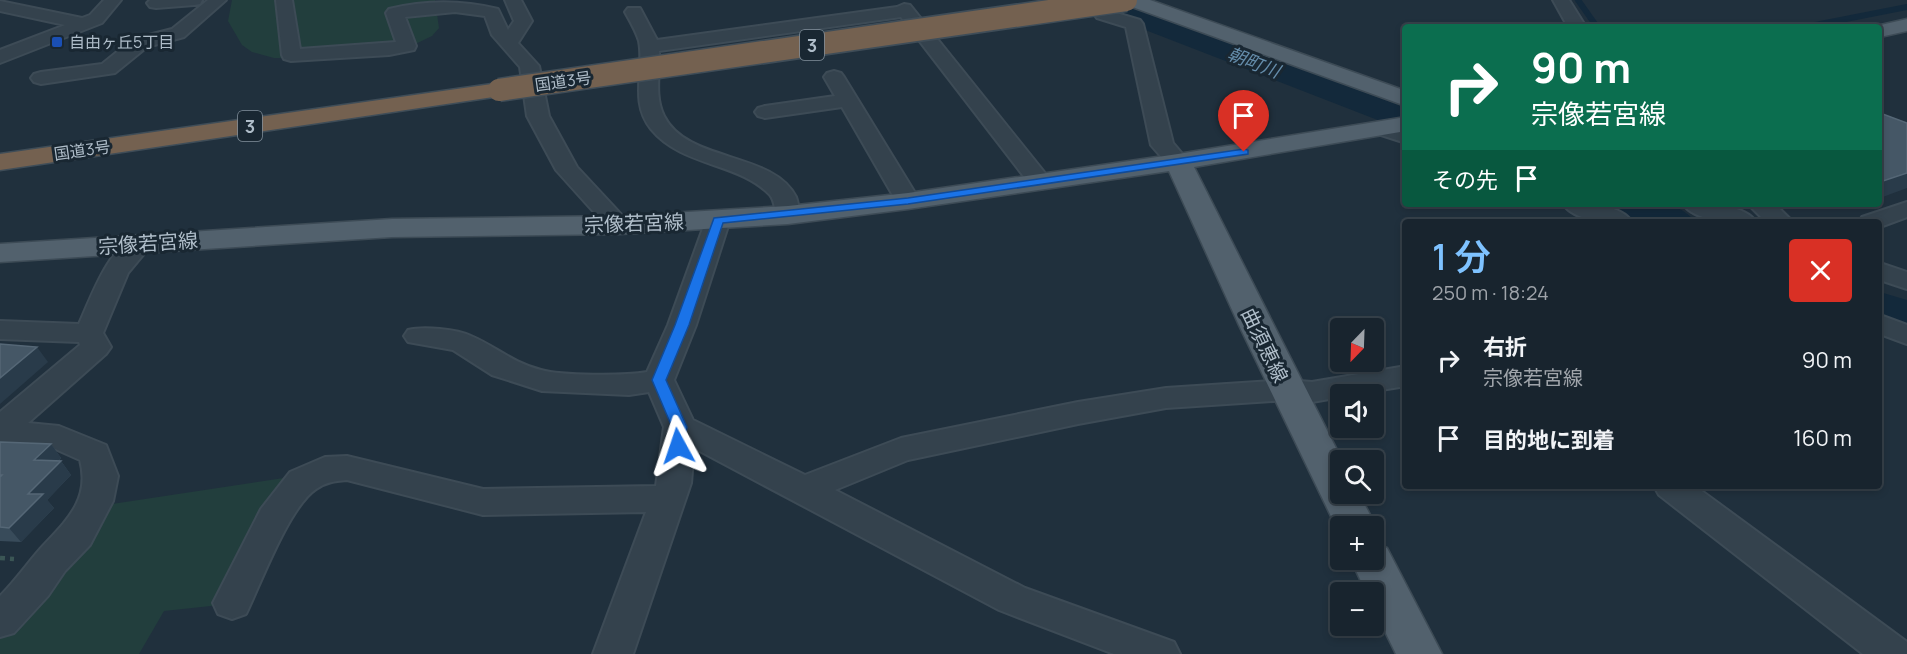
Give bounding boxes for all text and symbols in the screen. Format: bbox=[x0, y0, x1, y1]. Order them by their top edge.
road number: 3 bbox=[800, 30, 824, 60]
place label: 自由ヶ丘5丁目 bbox=[69, 31, 174, 53]
marker: 自由ヶ丘5丁目 bbox=[50, 35, 64, 49]
text: 90 m bbox=[1531, 38, 1631, 96]
water label: 朝町川 bbox=[1224, 41, 1285, 84]
icon: right bbox=[1432, 48, 1510, 126]
street label: 国道3号 bbox=[533, 66, 593, 96]
pin bbox=[1218, 90, 1269, 152]
text: 宗像若宮線 bbox=[1531, 95, 1666, 132]
icon: arrive bbox=[1227, 99, 1260, 132]
road number: 3 bbox=[238, 111, 262, 141]
street label: 国道3号 bbox=[52, 135, 112, 165]
icon: arrive bbox=[1510, 162, 1543, 195]
text: その先 bbox=[1432, 165, 1498, 195]
street label: 宗像若宮線 bbox=[584, 208, 684, 238]
street label: 宗像若宮線 bbox=[97, 226, 199, 260]
text: 1 分 bbox=[1432, 232, 1490, 281]
button: close bbox=[1789, 239, 1852, 302]
text: 250 m · 18:24 bbox=[1432, 279, 1549, 306]
street label: 曲須恵線 bbox=[1235, 303, 1295, 387]
north arrow bbox=[1330, 318, 1384, 372]
map controls bbox=[1330, 318, 1384, 636]
text: 右折 bbox=[1483, 332, 1527, 362]
icon: right bbox=[1432, 344, 1465, 377]
text: 90 m bbox=[1802, 345, 1852, 375]
text: 宗像若宮線 bbox=[1483, 364, 1583, 391]
button: sound bbox=[1330, 384, 1384, 438]
position arrow bbox=[646, 414, 710, 478]
icon: arrive bbox=[1432, 422, 1465, 455]
text: 160 m bbox=[1793, 423, 1852, 453]
text: 目的地に到着 bbox=[1483, 425, 1615, 455]
button: search bbox=[1330, 450, 1384, 504]
button: + bbox=[1330, 516, 1384, 570]
button: − bbox=[1330, 582, 1384, 636]

